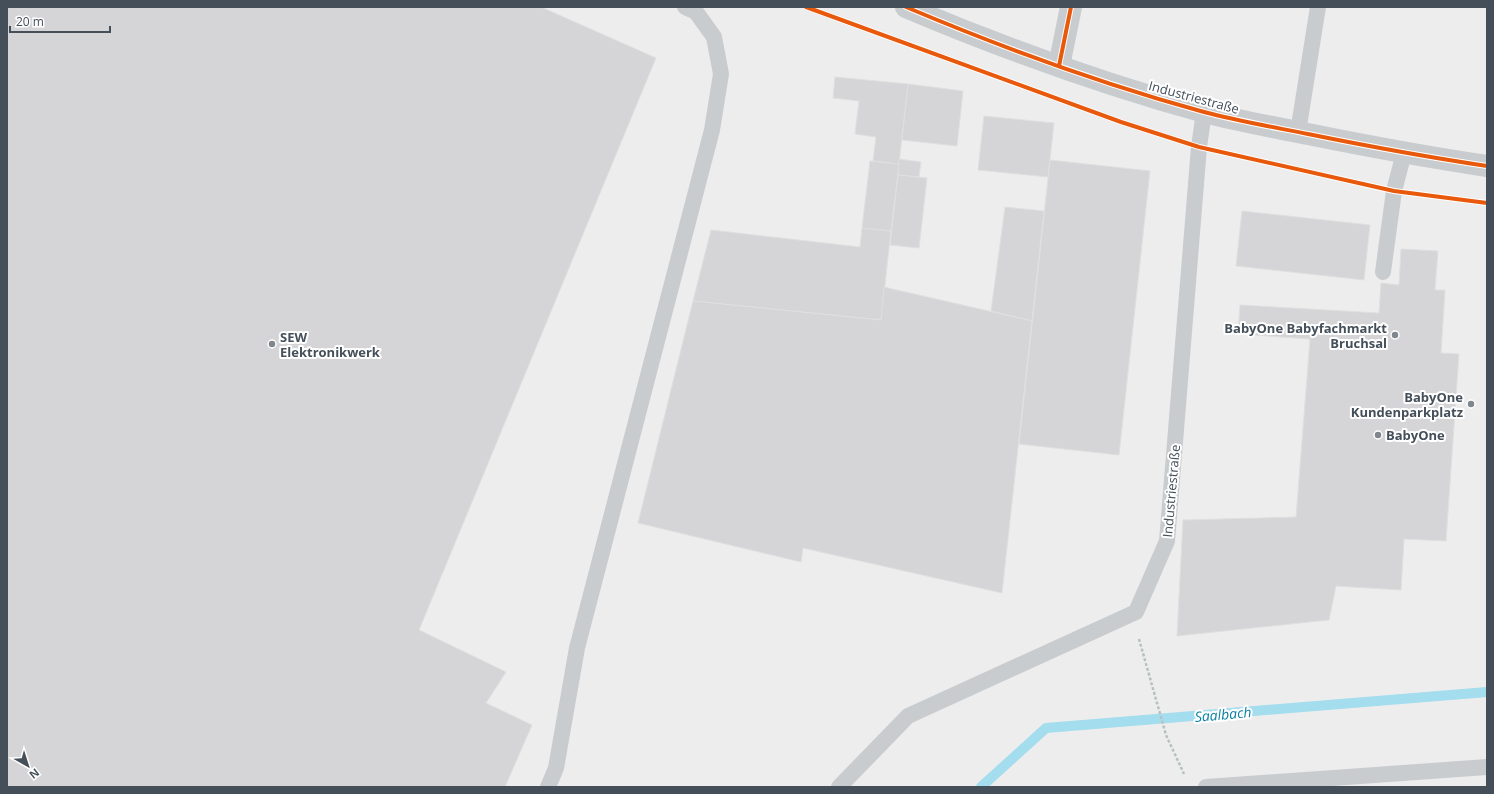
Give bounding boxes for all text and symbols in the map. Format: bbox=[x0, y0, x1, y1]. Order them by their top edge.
scale bar bbox=[10, 8, 110, 34]
text: 20 m bbox=[16, 13, 44, 30]
street label: Industriestraße bbox=[1147, 76, 1241, 118]
place label: BabyOne Babyfachmarkt Bruchsal bbox=[1224, 319, 1387, 352]
place label: SEW Elektronikwerk bbox=[280, 328, 381, 361]
marker: BabyOne Babyfachmarkt Bruchsal bbox=[1390, 330, 1400, 340]
marker: SEW Elektronikwerk bbox=[267, 339, 277, 349]
place label: BabyOne Kundenparkplatz bbox=[1351, 388, 1463, 421]
marker: BabyOne Kundenparkplatz bbox=[1466, 399, 1476, 409]
place label: BabyOne bbox=[1386, 426, 1445, 444]
marker: BabyOne bbox=[1373, 430, 1383, 440]
street label: Industriestraße bbox=[1158, 444, 1184, 538]
water label: Saalbach bbox=[1194, 702, 1252, 726]
north arrow bbox=[8, 746, 48, 786]
text: N bbox=[26, 766, 43, 783]

